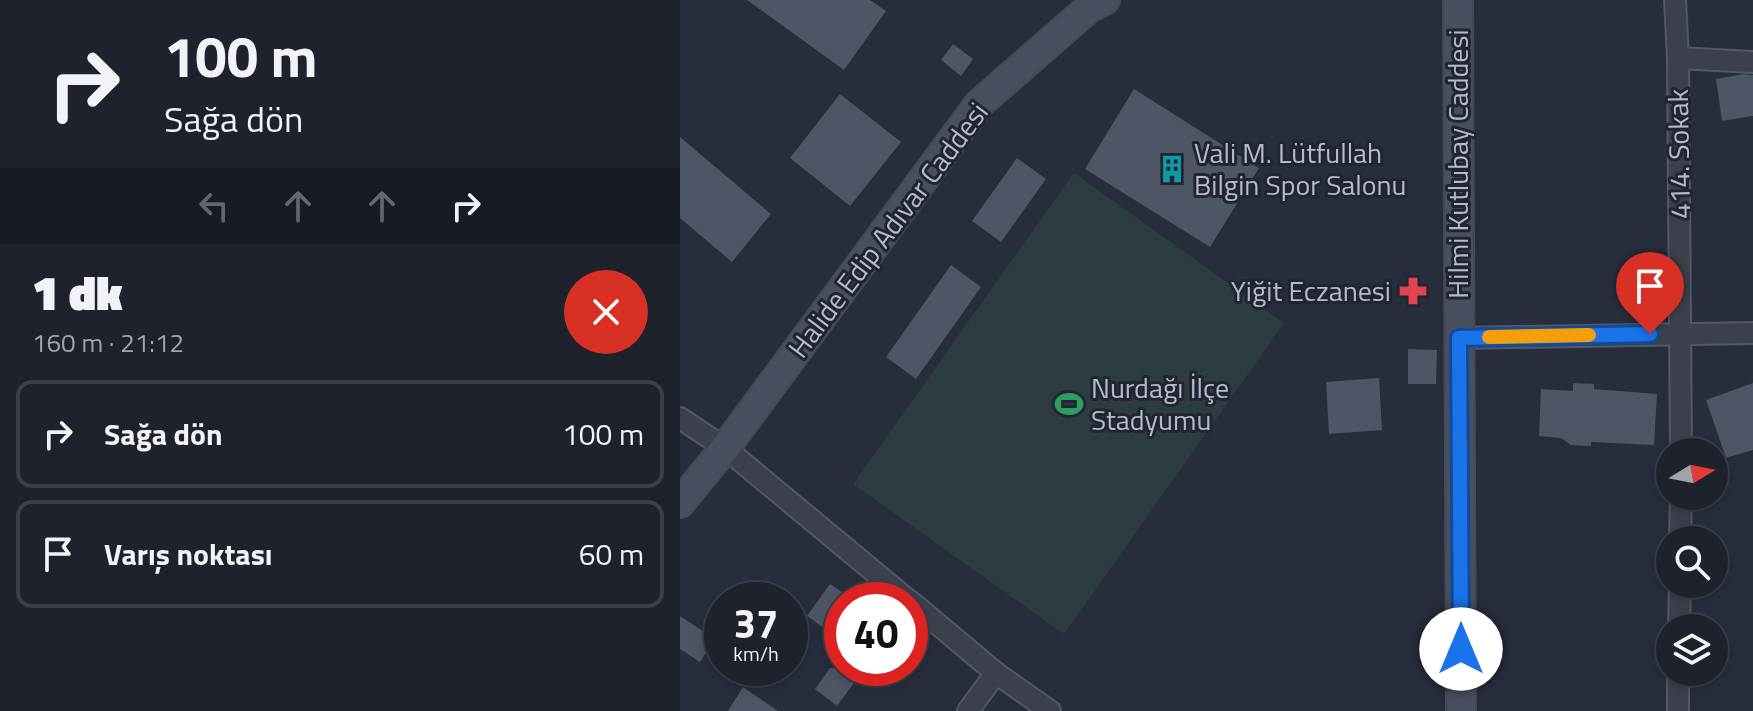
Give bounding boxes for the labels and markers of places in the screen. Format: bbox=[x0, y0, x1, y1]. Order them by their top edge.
place label: Vali M. Lütfullah Bilgin Spor Salonu bbox=[1194, 131, 1407, 206]
building icon: Vali M. Lütfullah Bilgin Spor Salonu bbox=[1157, 154, 1187, 184]
pin bbox=[1616, 252, 1684, 334]
place label: Yiğit Eczanesi bbox=[1231, 269, 1391, 312]
pharmacy icon: Yiğit Eczanesi bbox=[1398, 276, 1428, 306]
place label: Nurdağı İlçe Stadyumu bbox=[1091, 366, 1229, 441]
sports icon: Nurdağı İlçe Stadyumu bbox=[1054, 389, 1084, 419]

